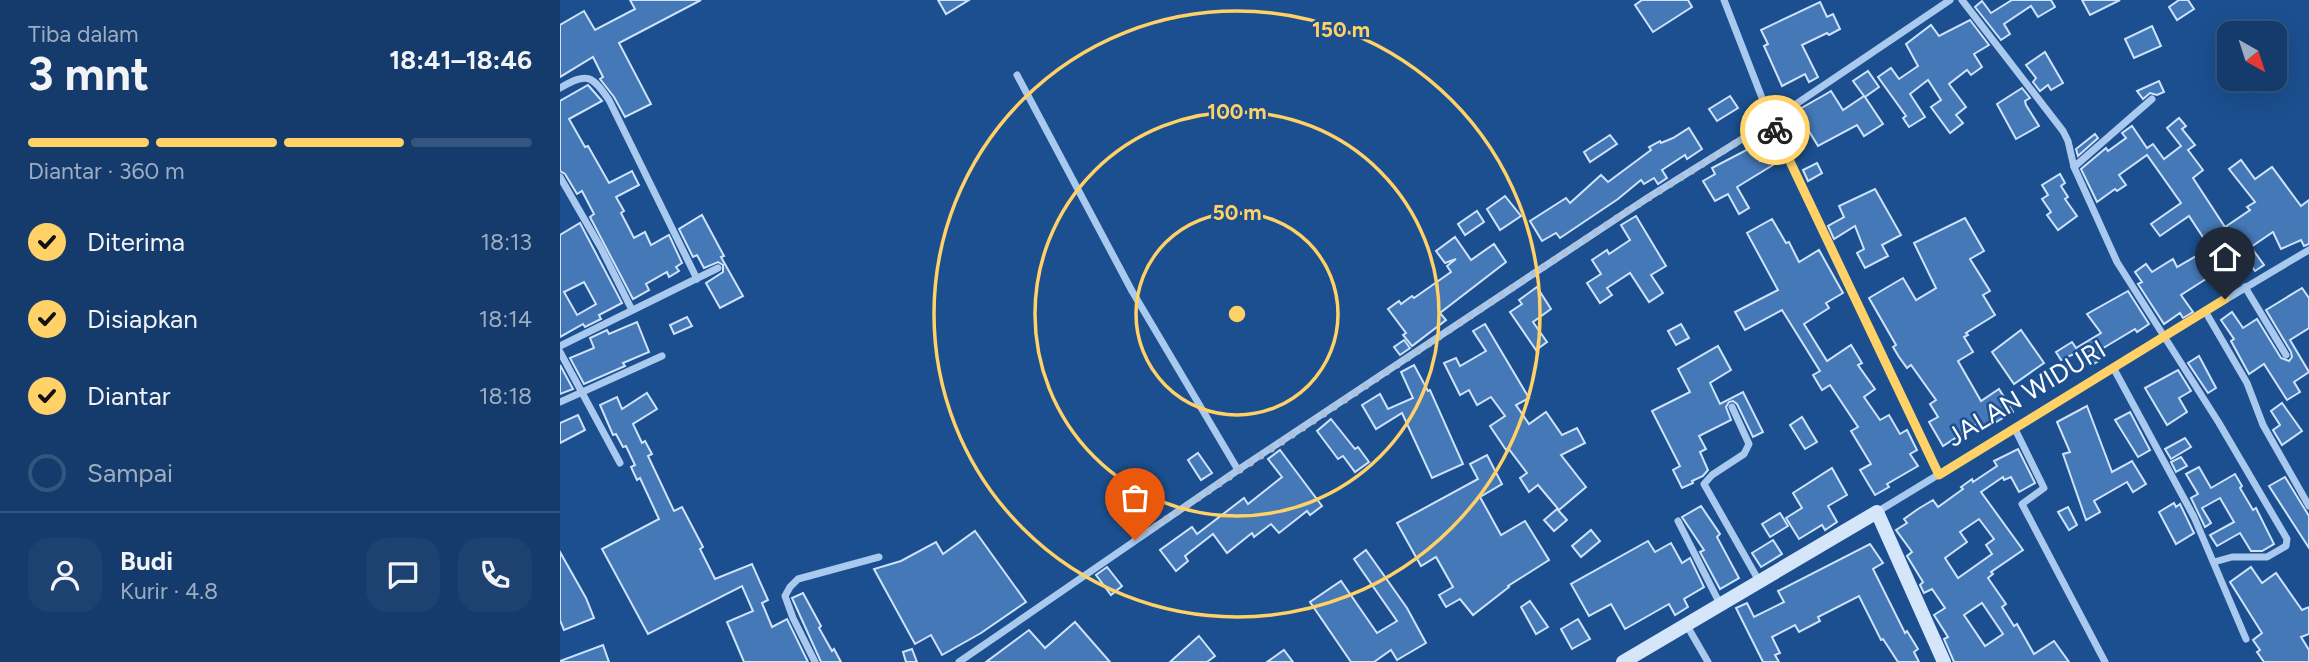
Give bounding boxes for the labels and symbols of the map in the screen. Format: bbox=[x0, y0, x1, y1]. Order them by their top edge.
text: 150 m bbox=[1312, 17, 1370, 42]
north arrow bbox=[2217, 21, 2287, 91]
courier bbox=[1740, 95, 1810, 165]
text: 100 m bbox=[1207, 99, 1267, 124]
text: 50 m bbox=[1212, 200, 1262, 225]
pin bbox=[2195, 227, 2255, 299]
centre of rings bbox=[1225, 302, 1249, 326]
street label: JALAN WIDURI bbox=[1941, 333, 2111, 453]
pin bbox=[1105, 468, 1165, 540]

